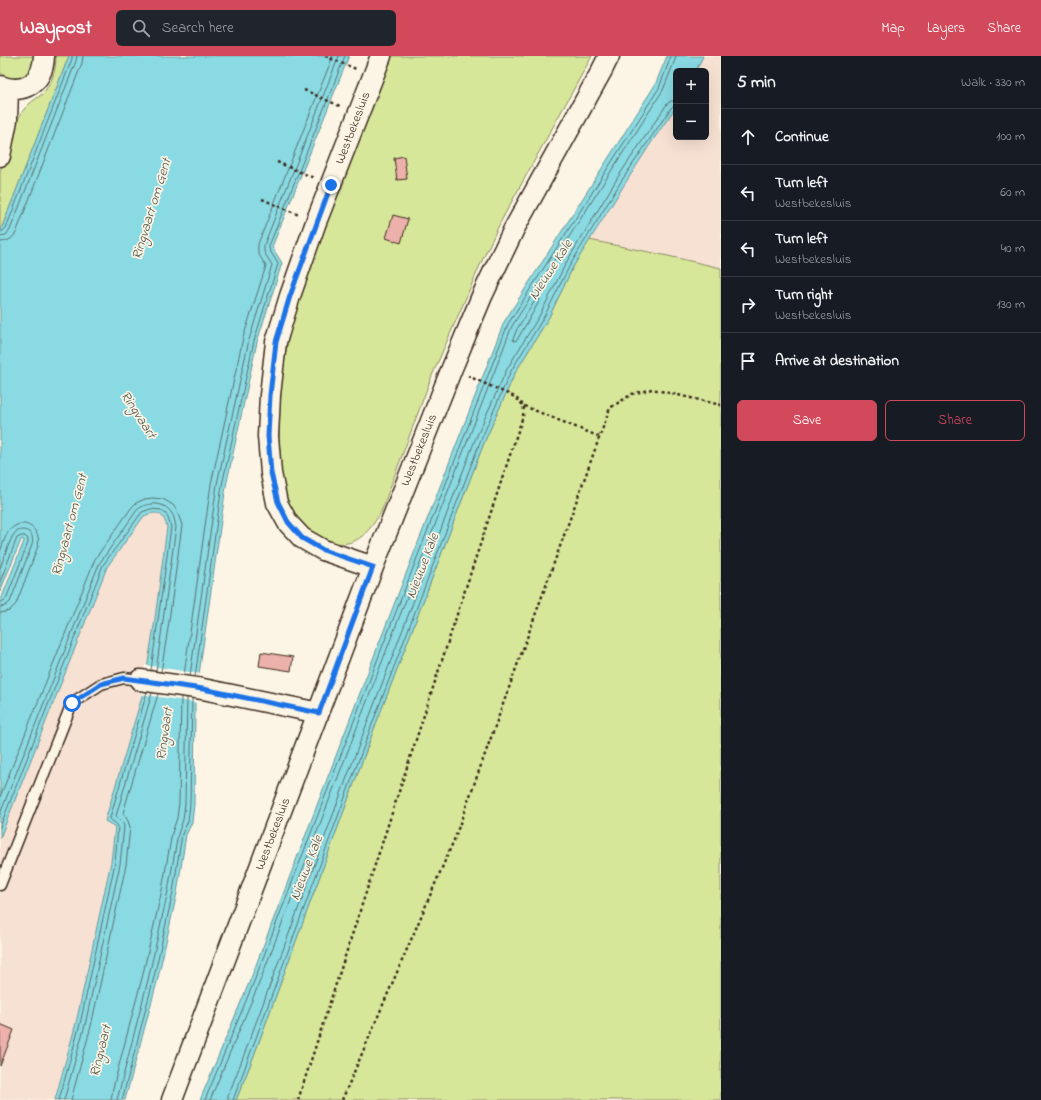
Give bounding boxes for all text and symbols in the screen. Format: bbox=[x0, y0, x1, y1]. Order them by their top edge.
search box bbox=[116, 10, 396, 46]
text: Waypost bbox=[20, 15, 92, 42]
icon: search bbox=[130, 17, 152, 39]
text: Search here bbox=[162, 17, 234, 39]
text: Map bbox=[881, 18, 905, 39]
text: Layers bbox=[927, 18, 965, 39]
text: Share bbox=[987, 18, 1021, 39]
map controls bbox=[673, 68, 709, 140]
button: + bbox=[673, 68, 709, 104]
text: 5 min bbox=[737, 70, 776, 95]
text: Walk · 330 m bbox=[961, 73, 1025, 92]
street label: Westbekesluis bbox=[330, 89, 376, 167]
button: − bbox=[673, 104, 709, 140]
icon: ahead bbox=[737, 126, 759, 148]
text: Continue bbox=[775, 126, 829, 148]
text: 100 m bbox=[996, 127, 1025, 146]
water label: Ringvaart om Gent bbox=[127, 155, 178, 262]
text: Turn left bbox=[775, 172, 828, 194]
route end bbox=[322, 176, 340, 194]
icon: left bbox=[737, 182, 759, 204]
text: 60 m bbox=[1000, 183, 1025, 202]
text: Westbekesluis bbox=[775, 194, 851, 213]
text: Turn left bbox=[775, 228, 828, 250]
water label: Nieuwe Kale bbox=[524, 235, 579, 304]
icon: left bbox=[737, 238, 759, 260]
text: 40 m bbox=[1001, 239, 1025, 258]
text: Westbekesluis bbox=[775, 250, 851, 269]
text: Turn right bbox=[775, 284, 833, 306]
icon: right bbox=[737, 294, 759, 316]
text: 130 m bbox=[997, 295, 1025, 314]
text: Westbekesluis bbox=[775, 306, 851, 325]
icon: arrive bbox=[737, 350, 759, 372]
text: Arrive at destination bbox=[775, 350, 899, 372]
water label: Ringvaart bbox=[115, 387, 162, 444]
button: Save bbox=[737, 400, 877, 441]
button: Share bbox=[885, 400, 1025, 441]
street label: Westbekesluis bbox=[396, 411, 442, 489]
water label: Ringvaart om Gent bbox=[46, 470, 94, 578]
water label: Nieuwe Kale bbox=[401, 530, 445, 602]
route start bbox=[63, 694, 81, 712]
water label: Ringvaart bbox=[151, 705, 179, 762]
street label: Westbekesluis bbox=[250, 795, 296, 873]
water label: Nieuwe Kale bbox=[285, 832, 329, 904]
water label: Ringvaart bbox=[84, 1021, 118, 1079]

